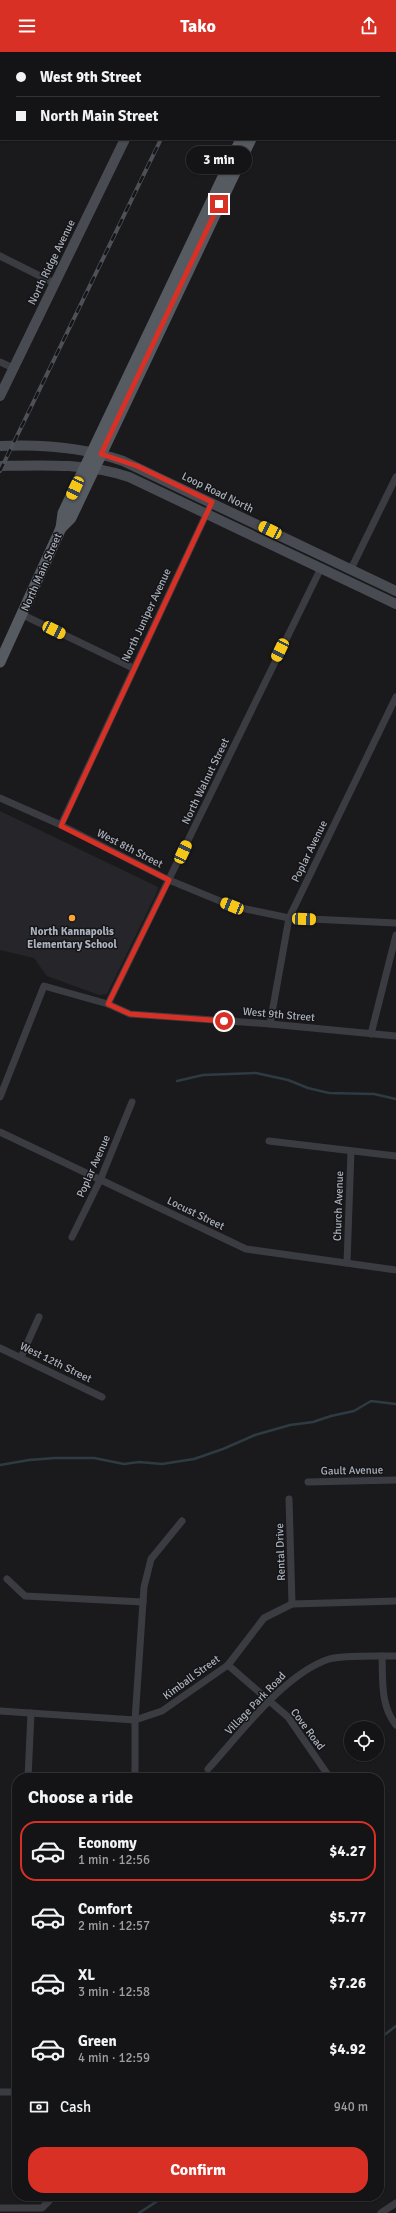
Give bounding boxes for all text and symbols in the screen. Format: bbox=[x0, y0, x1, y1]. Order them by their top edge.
icon: menu bbox=[16, 15, 38, 37]
text: Tako bbox=[180, 15, 216, 37]
icon: share bbox=[358, 15, 380, 37]
text: West 9th Street bbox=[40, 68, 141, 86]
text: North Main Street bbox=[40, 107, 158, 125]
callout: 3 min bbox=[186, 146, 252, 174]
text: 3 min bbox=[203, 152, 235, 168]
route end bbox=[210, 195, 228, 213]
street label: North Ridge Avenue bbox=[25, 217, 78, 307]
street label: Loop Road North bbox=[180, 469, 256, 515]
car bbox=[64, 475, 86, 501]
car bbox=[257, 519, 283, 541]
street label: North Main Street bbox=[18, 531, 65, 613]
street label: North Juniper Avenue bbox=[119, 566, 174, 664]
car bbox=[41, 619, 67, 641]
car bbox=[269, 637, 291, 663]
street label: North Walnut Street bbox=[179, 736, 232, 827]
street label: Poplar Avenue bbox=[289, 818, 330, 884]
street label: West 8th Street bbox=[95, 826, 165, 871]
car bbox=[172, 839, 194, 865]
car bbox=[219, 896, 245, 916]
marker: North Kannapolis Elementary School bbox=[67, 913, 77, 923]
car bbox=[292, 913, 316, 925]
place label: North Kannapolis Elementary School bbox=[27, 925, 118, 951]
street label: West 9th Street bbox=[242, 1005, 316, 1024]
route start bbox=[215, 1012, 233, 1030]
street label: Poplar Avenue bbox=[74, 1133, 113, 1200]
street label: Church Avenue bbox=[331, 1171, 346, 1241]
street label: Locust Street bbox=[165, 1194, 227, 1233]
street label: West 12th Street bbox=[18, 1339, 94, 1386]
street label: Gault Avenue bbox=[321, 1463, 383, 1478]
street label: Rental Drive bbox=[273, 1523, 288, 1581]
street label: Kimball Street bbox=[160, 1652, 222, 1702]
street label: Village Park Road bbox=[222, 1669, 289, 1737]
street label: Cove Road bbox=[288, 1706, 327, 1753]
map controls bbox=[344, 1721, 384, 1761]
button: locate bbox=[344, 1721, 384, 1761]
text: Choose a ride bbox=[28, 1786, 133, 1808]
icon: car bbox=[30, 1833, 66, 1869]
text: Economy bbox=[78, 1834, 137, 1852]
text: $4.27 bbox=[329, 1842, 366, 1860]
text: 1 min · 12:56 bbox=[78, 1852, 150, 1868]
icon: car bbox=[30, 1899, 66, 1935]
text: Comfort bbox=[78, 1900, 132, 1918]
text: $5.77 bbox=[329, 1908, 366, 1926]
text: 2 min · 12:57 bbox=[78, 1918, 150, 1934]
icon: car bbox=[30, 1965, 66, 2001]
text: XL bbox=[78, 1966, 95, 1984]
text: $7.26 bbox=[329, 1974, 366, 1992]
text: 3 min · 12:58 bbox=[78, 1984, 150, 2000]
icon: car bbox=[30, 2031, 66, 2067]
text: Green bbox=[78, 2032, 117, 2050]
text: $4.92 bbox=[329, 2040, 366, 2058]
text: 4 min · 12:59 bbox=[78, 2050, 150, 2066]
icon: cash bbox=[28, 2096, 50, 2118]
text: Cash bbox=[60, 2098, 91, 2116]
text: 940 m bbox=[334, 2099, 368, 2115]
button: Confirm bbox=[28, 2147, 368, 2193]

